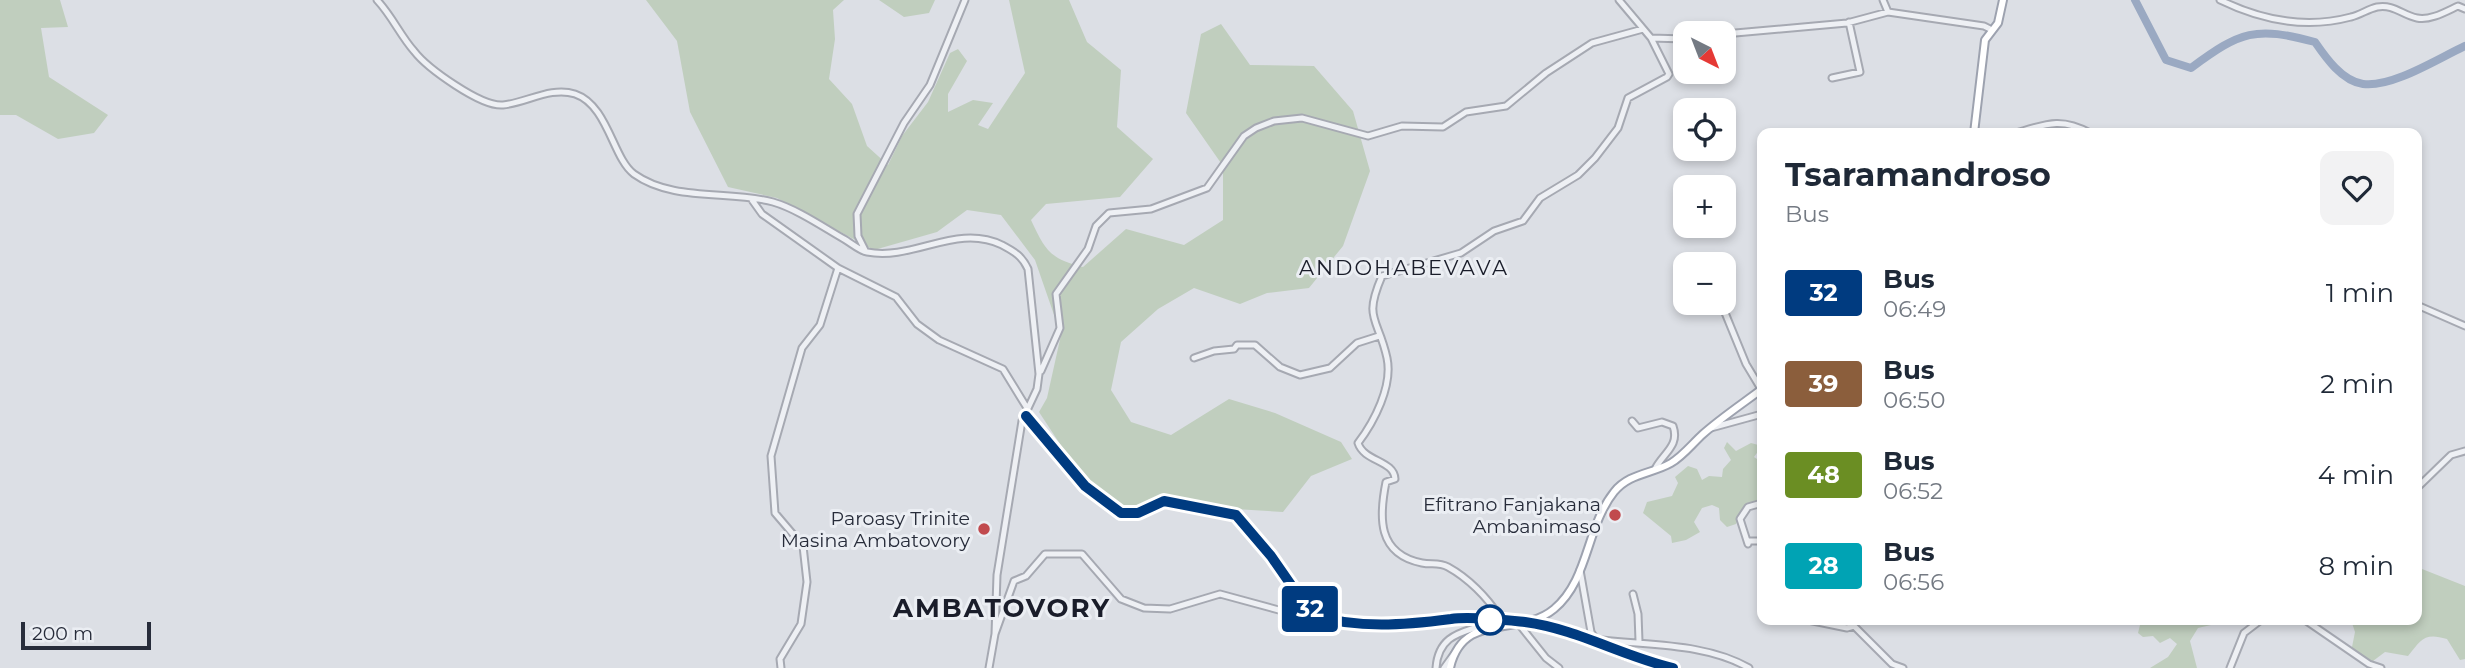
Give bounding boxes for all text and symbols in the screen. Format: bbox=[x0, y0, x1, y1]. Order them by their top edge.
north arrow bbox=[1673, 21, 1736, 84]
map controls bbox=[1673, 21, 1736, 315]
button: locate bbox=[1673, 98, 1736, 161]
button: heart bbox=[2320, 151, 2394, 225]
text: Tsaramandroso bbox=[1785, 154, 2051, 194]
button: + bbox=[1673, 175, 1736, 238]
text: Bus bbox=[1785, 200, 1829, 228]
button: − bbox=[1673, 252, 1736, 315]
district label: ANDOHABEVAVA bbox=[1299, 255, 1509, 280]
text: Bus bbox=[1883, 263, 1935, 295]
text: 1 min bbox=[2326, 277, 2394, 309]
text: 32 bbox=[1809, 278, 1838, 307]
text: 06:49 bbox=[1883, 295, 1946, 323]
text: Bus bbox=[1883, 354, 1935, 386]
text: 2 min bbox=[2320, 368, 2394, 400]
text: 39 bbox=[1809, 369, 1838, 398]
text: 06:50 bbox=[1883, 386, 1945, 414]
text: Bus bbox=[1883, 445, 1935, 477]
text: 4 min bbox=[2318, 459, 2394, 491]
text: 48 bbox=[1807, 460, 1840, 489]
text: 06:52 bbox=[1883, 477, 1943, 505]
place label: Efitrano Fanjakana Ambanimaso bbox=[1423, 493, 1601, 538]
place label: Paroasy Trinite Masina Ambatovory bbox=[781, 507, 971, 552]
marker: Efitrano Fanjakana Ambanimaso bbox=[1607, 507, 1623, 523]
marker: Paroasy Trinite Masina Ambatovory bbox=[976, 521, 992, 537]
text: Bus bbox=[1883, 536, 1935, 568]
text: 8 min bbox=[2318, 550, 2394, 582]
text: 28 bbox=[1809, 551, 1839, 580]
text: 06:56 bbox=[1883, 568, 1944, 596]
line badge: 32 bbox=[1278, 586, 1342, 632]
district label: AMBATOVORY bbox=[892, 592, 1111, 624]
text: 32 bbox=[1296, 594, 1324, 623]
unlabelled marker bbox=[1475, 605, 1505, 635]
scale bar bbox=[21, 619, 150, 651]
text: 200 m bbox=[32, 622, 93, 645]

